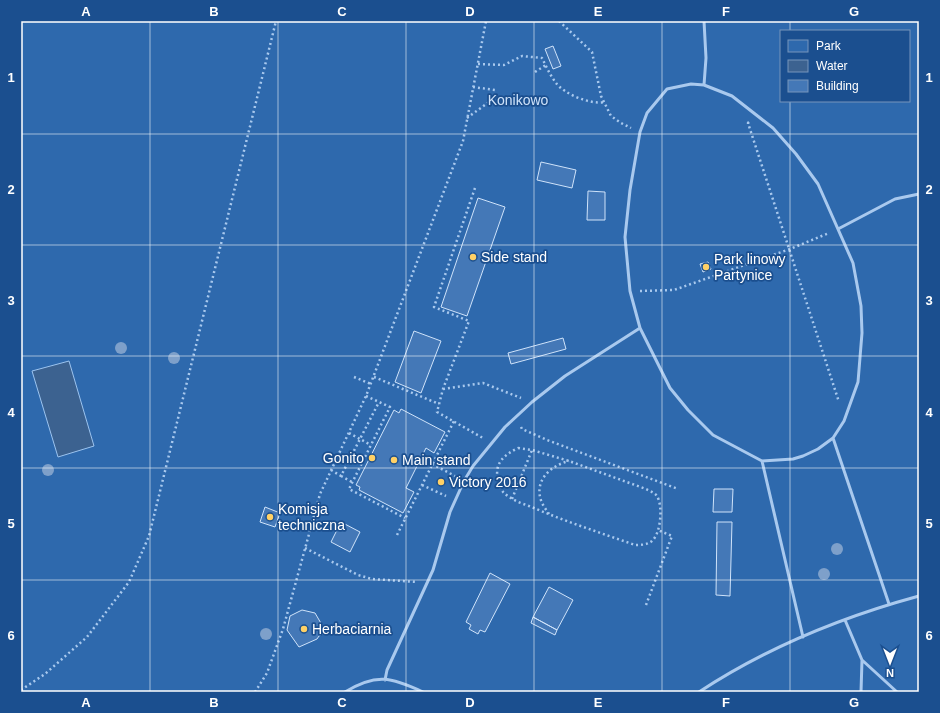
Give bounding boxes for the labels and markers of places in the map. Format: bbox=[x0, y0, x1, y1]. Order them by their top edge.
place label: Side stand bbox=[481, 249, 547, 265]
place label: Park linowy Partynice bbox=[714, 251, 786, 283]
marker: Side stand bbox=[468, 252, 478, 262]
marker: Park linowy Partynice bbox=[701, 262, 711, 272]
place label: Gonito bbox=[323, 450, 364, 466]
place label: Main stand bbox=[402, 452, 470, 468]
marker: Gonito bbox=[367, 453, 377, 463]
marker: Main stand bbox=[389, 455, 399, 465]
place label: Victory 2016 bbox=[449, 474, 527, 490]
marker: Victory 2016 bbox=[436, 477, 446, 487]
place label: Komisja techniczna bbox=[278, 501, 345, 533]
marker: Komisja techniczna bbox=[265, 512, 275, 522]
place label: Herbaciarnia bbox=[312, 621, 392, 637]
marker: Herbaciarnia bbox=[299, 624, 309, 634]

